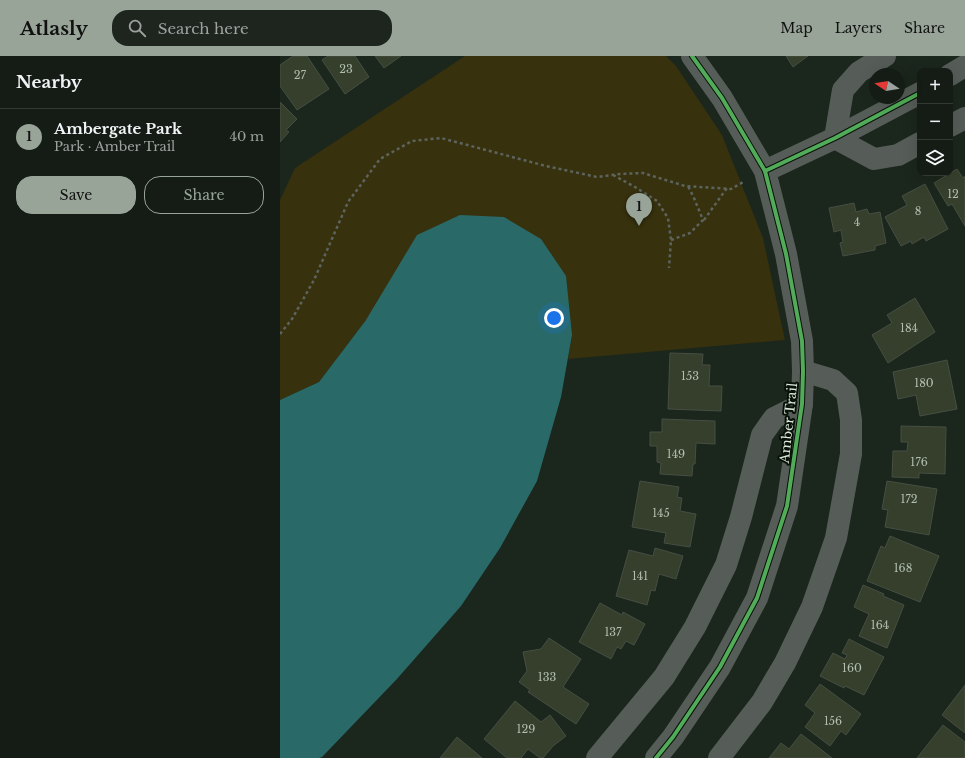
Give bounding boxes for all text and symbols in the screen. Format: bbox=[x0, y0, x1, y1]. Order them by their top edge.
search box bbox=[112, 10, 392, 46]
text: Atlasly bbox=[20, 17, 88, 40]
icon: search bbox=[126, 17, 148, 39]
text: Search here bbox=[158, 19, 249, 38]
text: Map bbox=[780, 19, 813, 37]
text: Layers bbox=[835, 19, 882, 37]
text: Share bbox=[904, 19, 945, 37]
house number: 23 bbox=[339, 62, 353, 76]
house number: 27 bbox=[294, 68, 307, 82]
north arrow bbox=[869, 68, 905, 104]
map controls bbox=[917, 68, 953, 176]
button: + bbox=[917, 68, 953, 104]
text: Nearby bbox=[16, 72, 82, 93]
button: − bbox=[917, 104, 953, 140]
text: Ambergate Park bbox=[54, 119, 182, 138]
text: 1 bbox=[26, 128, 32, 145]
text: 40 m bbox=[229, 128, 264, 145]
text: Park · Amber Trail bbox=[54, 138, 175, 155]
button: layers bbox=[917, 140, 953, 176]
button: Save bbox=[16, 176, 136, 214]
button: Share bbox=[144, 176, 264, 214]
house number: 12 bbox=[947, 187, 959, 201]
pin: 1 bbox=[626, 193, 652, 226]
house number: 8 bbox=[915, 204, 921, 218]
house number: 4 bbox=[854, 215, 860, 229]
your location bbox=[544, 308, 564, 328]
house number: 184 bbox=[900, 321, 918, 335]
house number: 153 bbox=[681, 369, 699, 383]
house number: 180 bbox=[914, 376, 934, 390]
street label: Amber Trail bbox=[776, 382, 801, 465]
house number: 149 bbox=[667, 447, 685, 461]
house number: 176 bbox=[910, 455, 928, 469]
house number: 172 bbox=[900, 492, 918, 506]
house number: 145 bbox=[652, 506, 670, 520]
house number: 168 bbox=[894, 561, 912, 575]
house number: 141 bbox=[632, 569, 648, 583]
house number: 164 bbox=[871, 618, 889, 632]
house number: 137 bbox=[604, 625, 622, 639]
house number: 160 bbox=[842, 661, 862, 675]
house number: 133 bbox=[538, 670, 556, 684]
house number: 156 bbox=[824, 714, 842, 728]
house number: 129 bbox=[517, 722, 535, 736]

